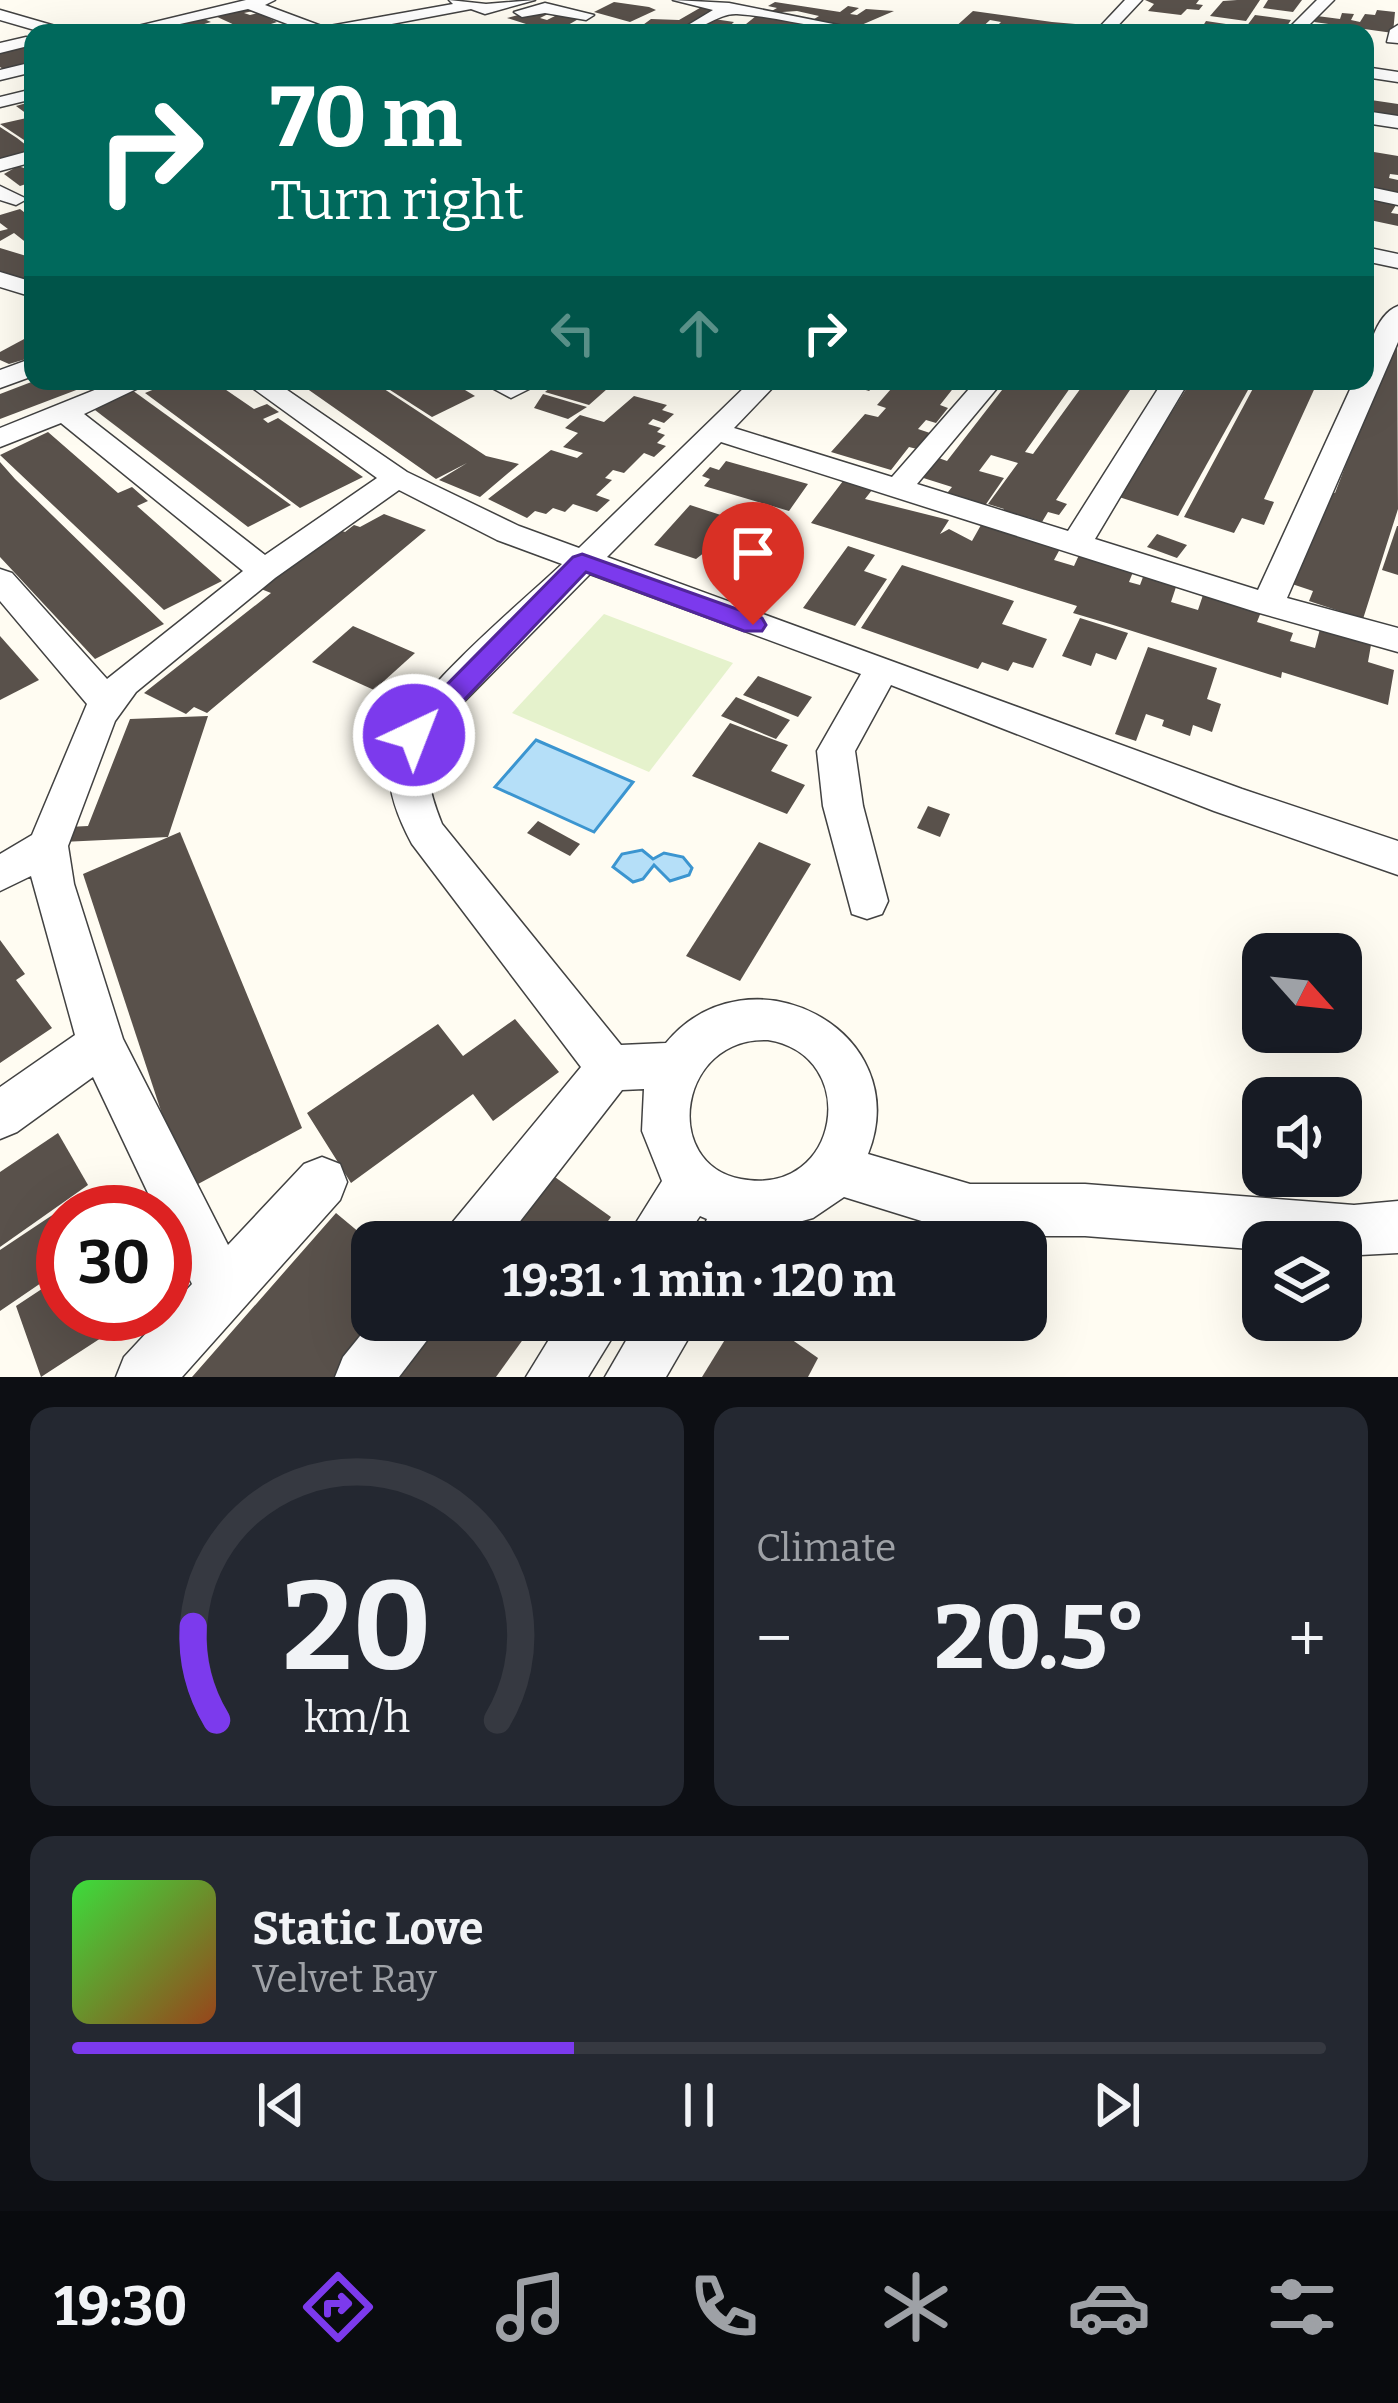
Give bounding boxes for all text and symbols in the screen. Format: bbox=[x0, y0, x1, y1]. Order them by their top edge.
text: 70 m bbox=[270, 67, 462, 168]
icon: right bbox=[72, 72, 228, 228]
text: Turn right bbox=[270, 169, 524, 233]
icon: left bbox=[540, 300, 606, 366]
icon: ahead bbox=[666, 300, 732, 366]
icon: right bbox=[792, 300, 858, 366]
pin bbox=[702, 502, 804, 625]
icon: arrive bbox=[720, 520, 786, 586]
position arrow bbox=[351, 672, 477, 798]
north arrow bbox=[1242, 933, 1362, 1053]
map controls bbox=[1242, 933, 1362, 1341]
button: sound bbox=[1242, 1077, 1362, 1197]
speed limit sign: 30 bbox=[36, 1185, 192, 1341]
button: layers bbox=[1242, 1221, 1362, 1341]
text: 19:31 · 1 min · 120 m bbox=[502, 1254, 896, 1308]
text: Climate bbox=[756, 1525, 896, 1571]
text: 20 bbox=[282, 1552, 432, 1702]
text: 20.5° bbox=[934, 1584, 1147, 1692]
text: − bbox=[756, 1599, 792, 1678]
text: + bbox=[1288, 1599, 1326, 1678]
text: km/h bbox=[304, 1691, 410, 1742]
text: Static Love bbox=[252, 1902, 484, 1956]
text: Velvet Ray bbox=[252, 1956, 437, 2002]
icon: previous bbox=[248, 2072, 314, 2138]
icon: pause bbox=[666, 2072, 732, 2138]
icon: next bbox=[1084, 2072, 1150, 2138]
icon: directions bbox=[296, 2265, 380, 2349]
icon: music bbox=[489, 2265, 573, 2349]
icon: phone bbox=[682, 2265, 766, 2349]
icon: climate bbox=[874, 2265, 958, 2349]
icon: car bbox=[1067, 2265, 1151, 2349]
icon: filters bbox=[1260, 2265, 1344, 2349]
text: 19:30 bbox=[54, 2275, 188, 2339]

